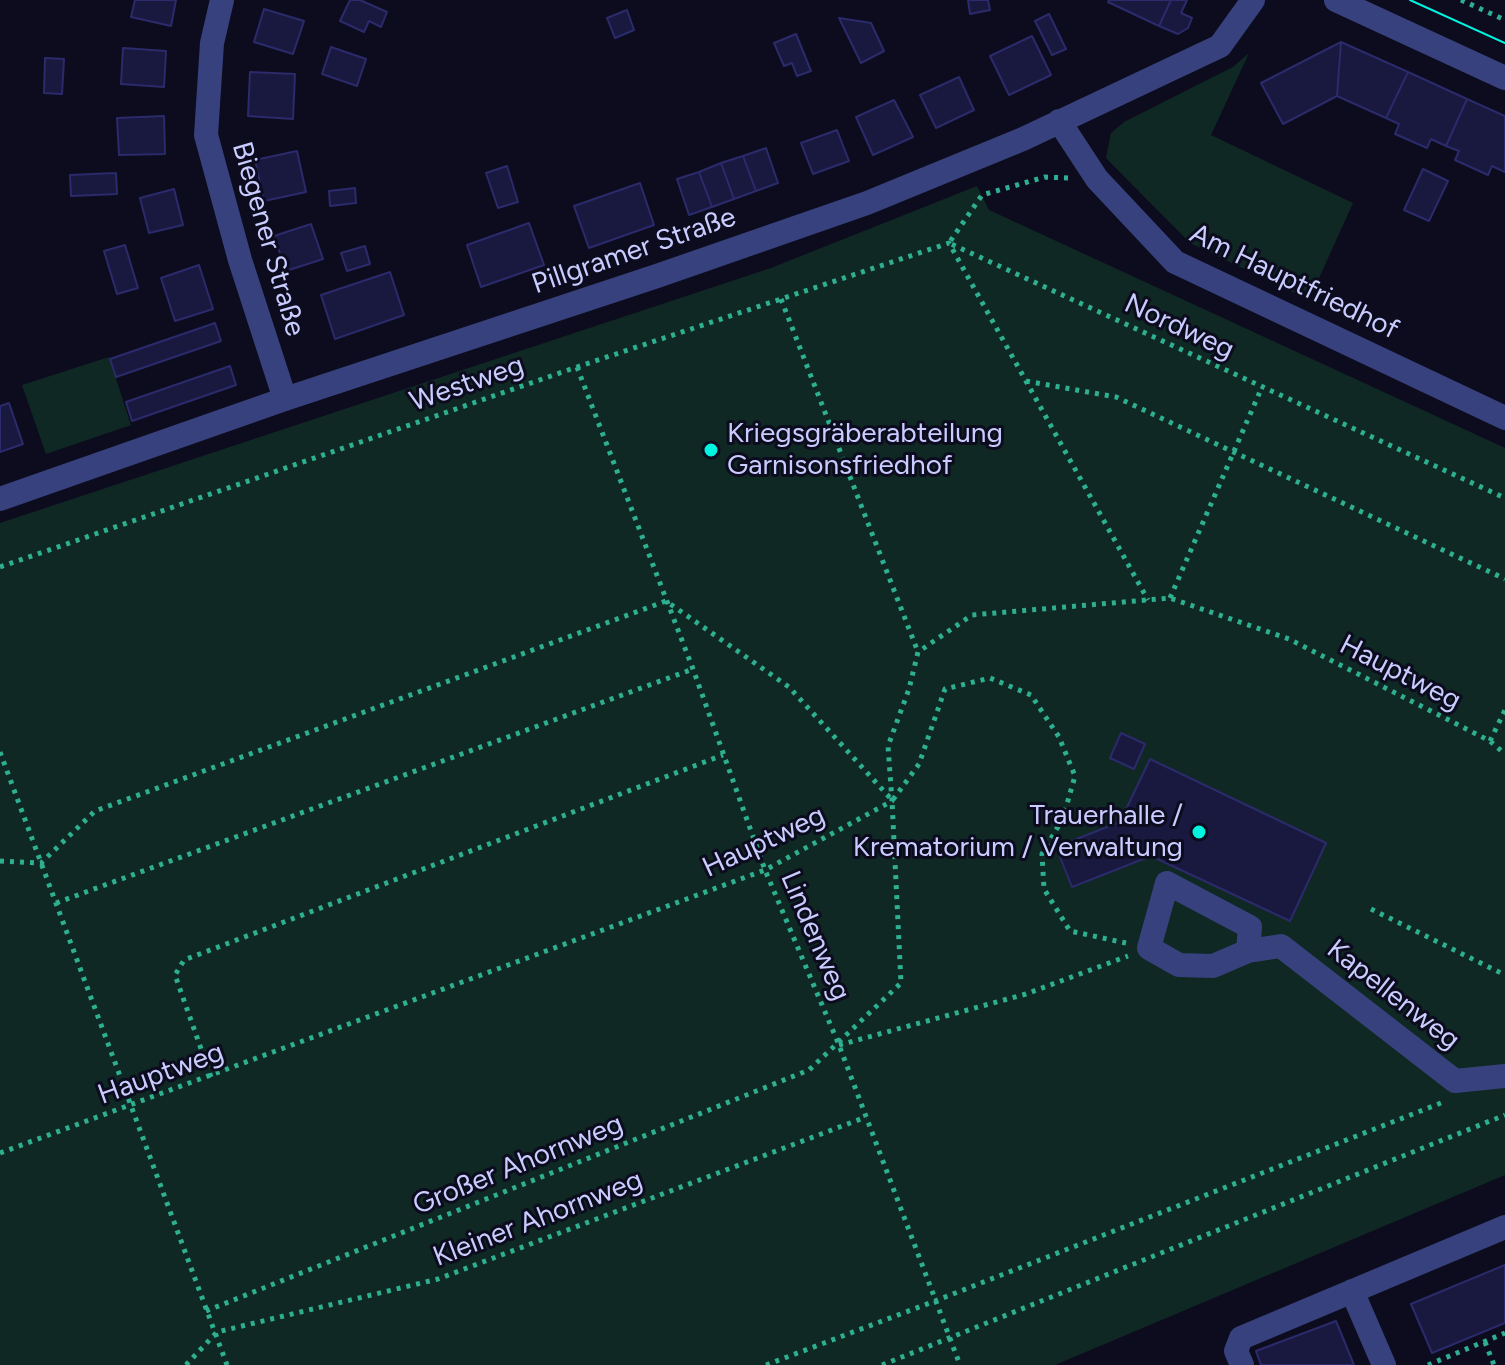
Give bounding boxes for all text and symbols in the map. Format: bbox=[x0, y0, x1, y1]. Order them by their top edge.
street label: Biegener Straße bbox=[224, 138, 312, 340]
street label: Pillgramer Straße bbox=[528, 200, 740, 302]
street label: Am Hauptfriedhof bbox=[1184, 217, 1404, 347]
street label: Nordweg bbox=[1119, 287, 1239, 367]
street label: Westweg bbox=[406, 349, 528, 419]
place label: Kriegsgräberabteilung Garnisonsfriedhof bbox=[727, 417, 1003, 483]
marker: Kriegsgräberabteilung Garnisonsfriedhof bbox=[702, 441, 720, 459]
street label: Hauptweg bbox=[1334, 628, 1466, 718]
street label: Hauptweg bbox=[697, 799, 831, 885]
place label: Trauerhalle / Krematorium / Verwaltung bbox=[853, 799, 1183, 865]
marker: Trauerhalle / Krematorium / Verwaltung bbox=[1190, 823, 1208, 841]
street label: Lindenweg bbox=[773, 866, 857, 1006]
street label: Kapellenweg bbox=[1320, 933, 1466, 1057]
street label: Hauptweg bbox=[94, 1036, 228, 1112]
street label: Großer Ahornweg bbox=[408, 1108, 628, 1222]
street label: Kleiner Ahornweg bbox=[429, 1164, 647, 1274]

